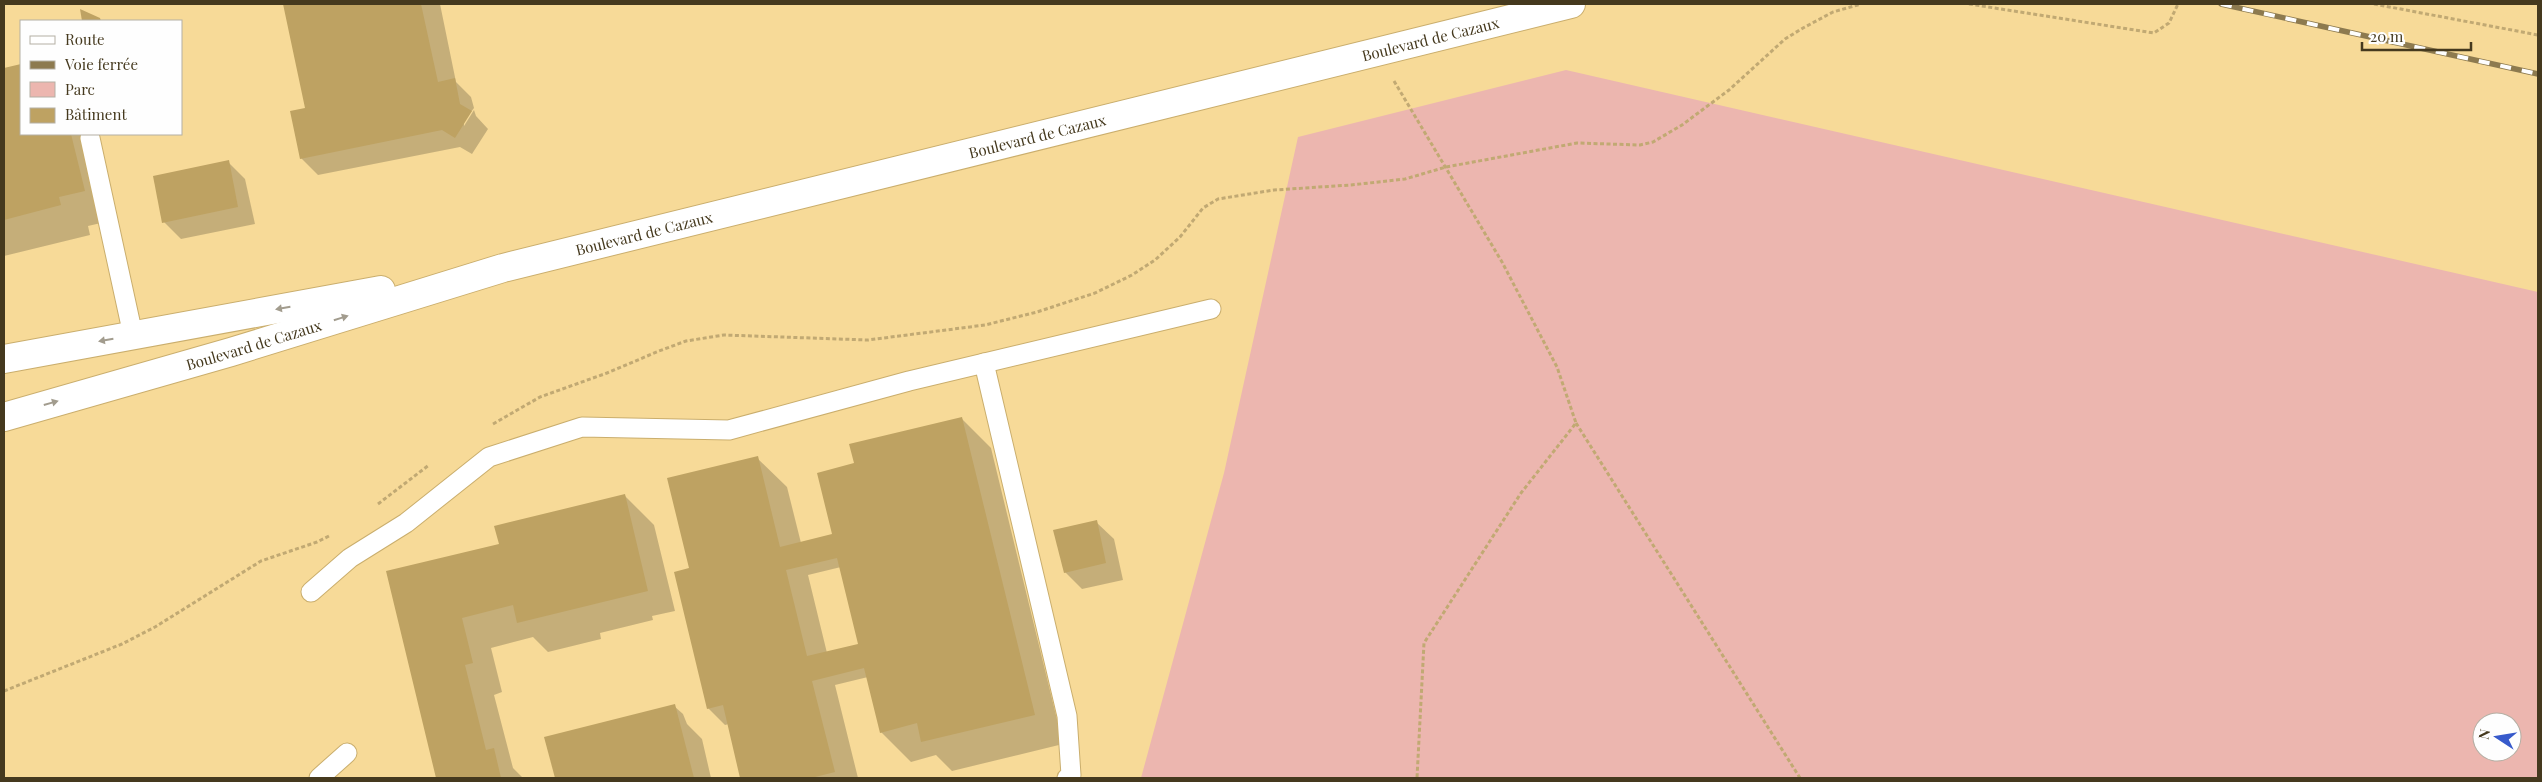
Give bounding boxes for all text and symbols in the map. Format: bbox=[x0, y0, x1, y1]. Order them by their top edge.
street label: Boulevard de Cazaux bbox=[1360, 12, 1501, 65]
legend bbox=[20, 20, 182, 135]
scale bar bbox=[2362, 20, 2471, 52]
text: 20 m bbox=[2370, 26, 2404, 46]
text: Route bbox=[65, 29, 105, 49]
text: Voie ferrée bbox=[64, 54, 138, 74]
text: Parc bbox=[65, 79, 95, 99]
text: Bâtiment bbox=[65, 104, 127, 124]
street label: Boulevard de Cazaux bbox=[966, 109, 1108, 163]
street label: Boulevard de Cazaux bbox=[573, 207, 715, 260]
one-way arrow bbox=[275, 304, 290, 312]
one-way arrow bbox=[334, 314, 349, 322]
street label: Boulevard de Cazaux bbox=[184, 315, 324, 374]
one-way arrow bbox=[97, 337, 113, 345]
one-way arrow bbox=[43, 399, 58, 407]
north arrow bbox=[2472, 712, 2522, 762]
text: N bbox=[2473, 727, 2494, 741]

